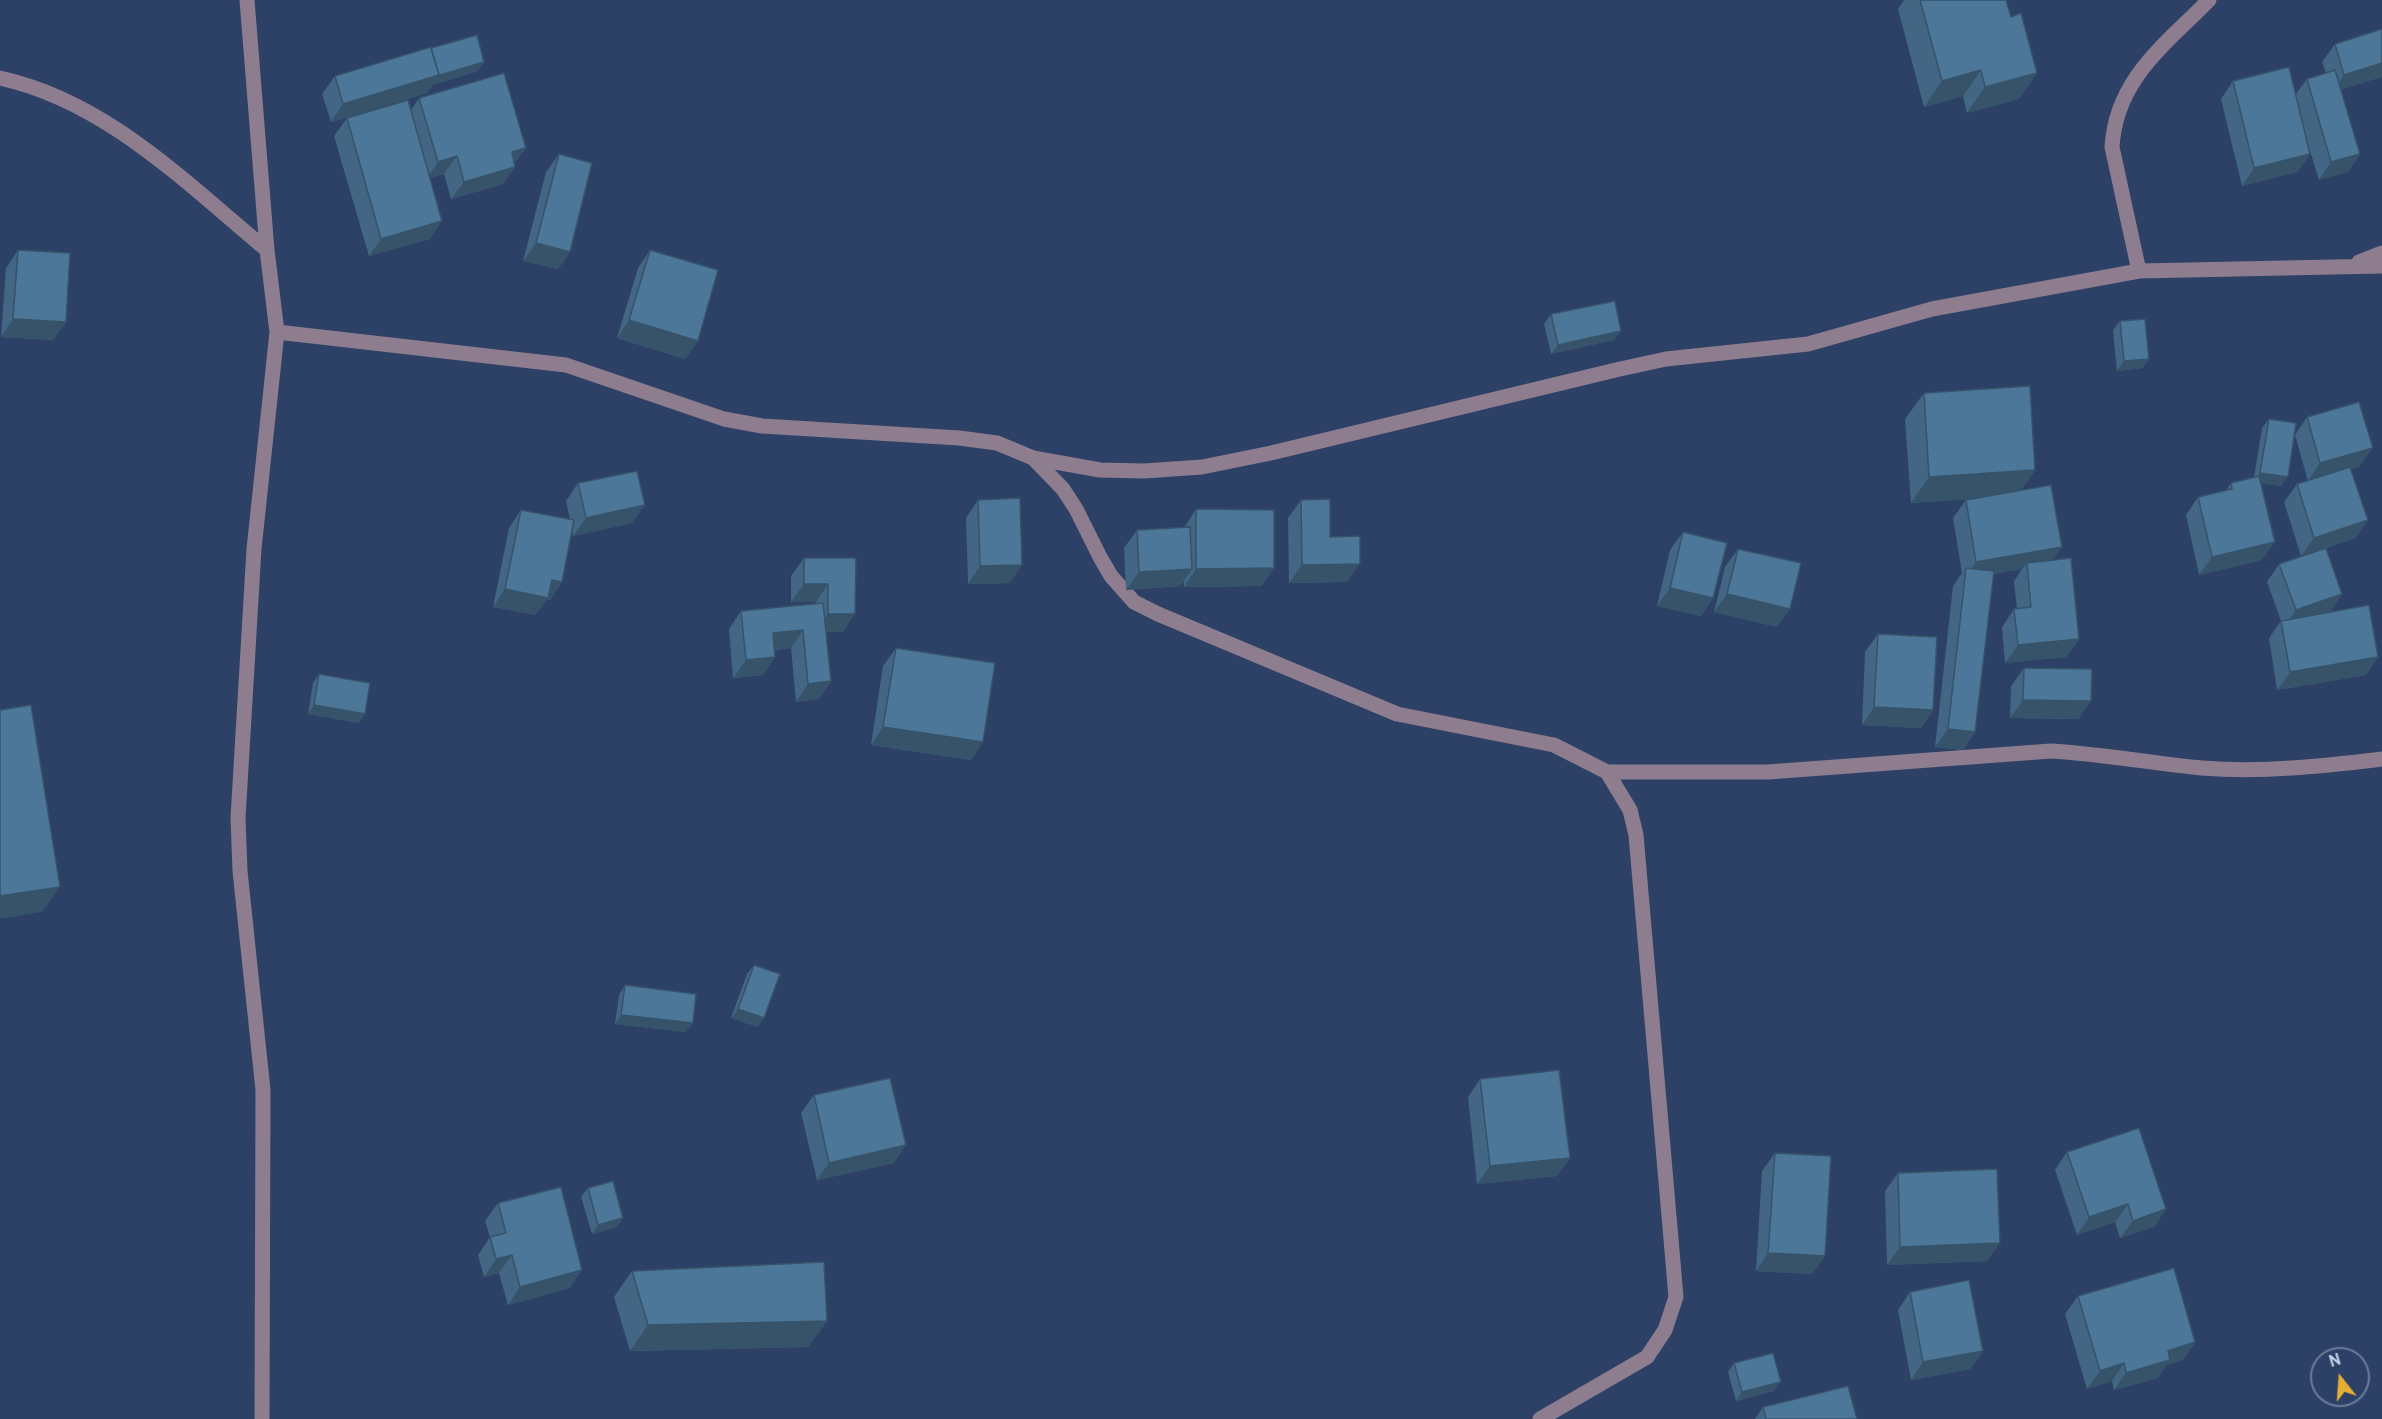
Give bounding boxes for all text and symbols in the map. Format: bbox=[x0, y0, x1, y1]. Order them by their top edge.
north arrow bbox=[2310, 1347, 2370, 1407]
text: N bbox=[2327, 1350, 2344, 1373]

